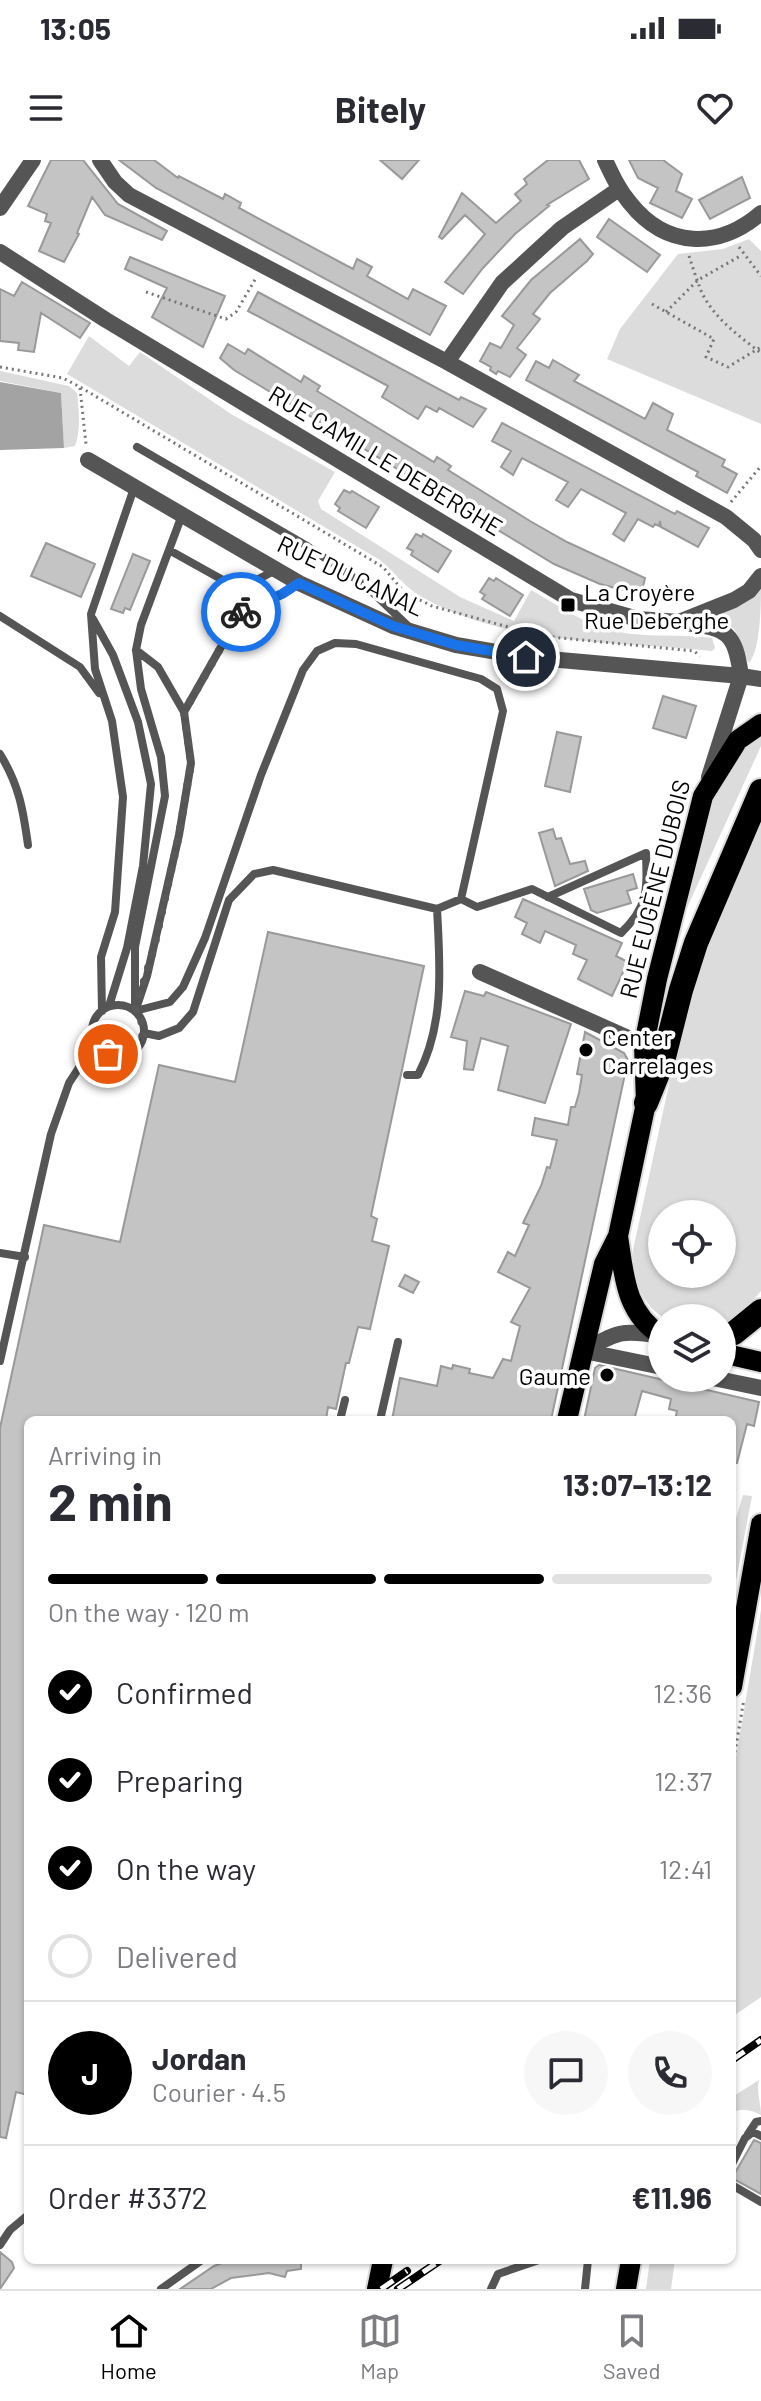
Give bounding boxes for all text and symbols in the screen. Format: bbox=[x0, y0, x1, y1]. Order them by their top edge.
text: 13:05 bbox=[40, 10, 111, 46]
icon: menu bbox=[24, 86, 68, 130]
icon: heart bbox=[693, 86, 737, 130]
text: Bitely bbox=[335, 87, 426, 130]
street label: RUE CAMILLE DEBERGHE bbox=[264, 379, 508, 541]
street label: RUE DU CANAL bbox=[273, 528, 429, 622]
courier bbox=[201, 572, 281, 652]
place label: La Croyère Rue Deberghe bbox=[584, 577, 729, 634]
icon: bike bbox=[219, 590, 263, 634]
marker: La Croyère Rue Deberghe bbox=[559, 596, 577, 614]
pin bbox=[492, 623, 560, 691]
icon: home bbox=[504, 635, 548, 679]
street label: RUE EUGÈNE DUBOIS bbox=[613, 777, 695, 1001]
pin bbox=[74, 1020, 142, 1088]
place label: Center Carrelages bbox=[602, 1022, 714, 1079]
icon: bag bbox=[86, 1032, 130, 1076]
marker: Center Carrelages bbox=[577, 1041, 595, 1059]
map controls bbox=[648, 1200, 736, 1392]
button: locate bbox=[648, 1200, 736, 1288]
button: layers bbox=[648, 1304, 736, 1392]
place label: Gaume bbox=[519, 1361, 591, 1390]
marker: Gaume bbox=[598, 1366, 616, 1384]
text: Arriving in bbox=[48, 1439, 162, 1470]
text: 13:07–13:12 bbox=[563, 1466, 712, 1502]
text: 2 min bbox=[48, 1469, 173, 1531]
text: On the way · 120 m bbox=[48, 1596, 250, 1627]
icon: check bbox=[48, 1670, 92, 1714]
text: Confirmed bbox=[116, 1674, 253, 1710]
text: 12:36 bbox=[653, 1677, 712, 1708]
icon: check bbox=[48, 1758, 92, 1802]
text: Preparing bbox=[116, 1762, 243, 1798]
text: 12:37 bbox=[654, 1765, 712, 1796]
icon: check bbox=[48, 1846, 92, 1890]
text: On the way bbox=[116, 1850, 256, 1886]
text: 12:41 bbox=[659, 1853, 712, 1884]
text: Delivered bbox=[116, 1938, 238, 1974]
button: chat bbox=[524, 2031, 608, 2115]
button: phone bbox=[628, 2031, 712, 2115]
text: Jordan bbox=[152, 2040, 247, 2076]
text: J bbox=[81, 2055, 99, 2091]
text: Courier · 4.5 bbox=[152, 2076, 286, 2107]
text: Order #3372 bbox=[48, 2179, 208, 2215]
text: €11.96 bbox=[631, 2179, 712, 2215]
tab: Home bbox=[101, 2309, 157, 2383]
tab: Map bbox=[358, 2309, 402, 2383]
tab: Saved bbox=[603, 2309, 660, 2383]

